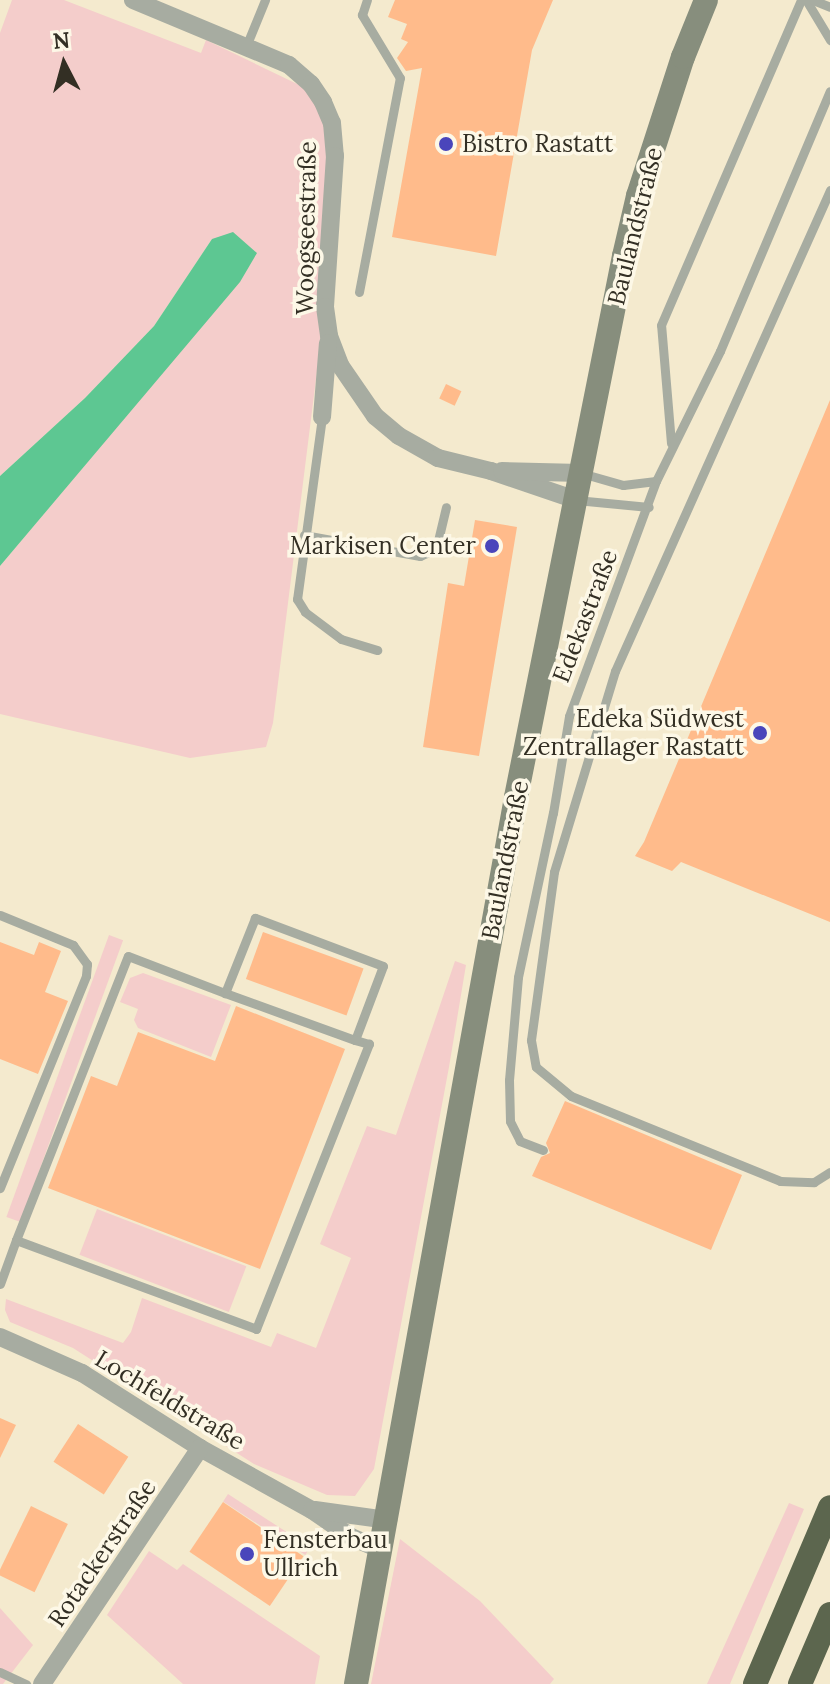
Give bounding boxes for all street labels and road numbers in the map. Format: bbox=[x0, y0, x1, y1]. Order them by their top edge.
street label: Woogseestraße bbox=[290, 141, 322, 315]
street label: Baulandstraße bbox=[601, 144, 669, 308]
street label: Edekastraße bbox=[546, 546, 624, 686]
street label: Baulandstraße bbox=[475, 778, 535, 942]
street label: Lochfeldstraße bbox=[90, 1344, 250, 1456]
street label: Rotackerstraße bbox=[42, 1474, 162, 1632]

